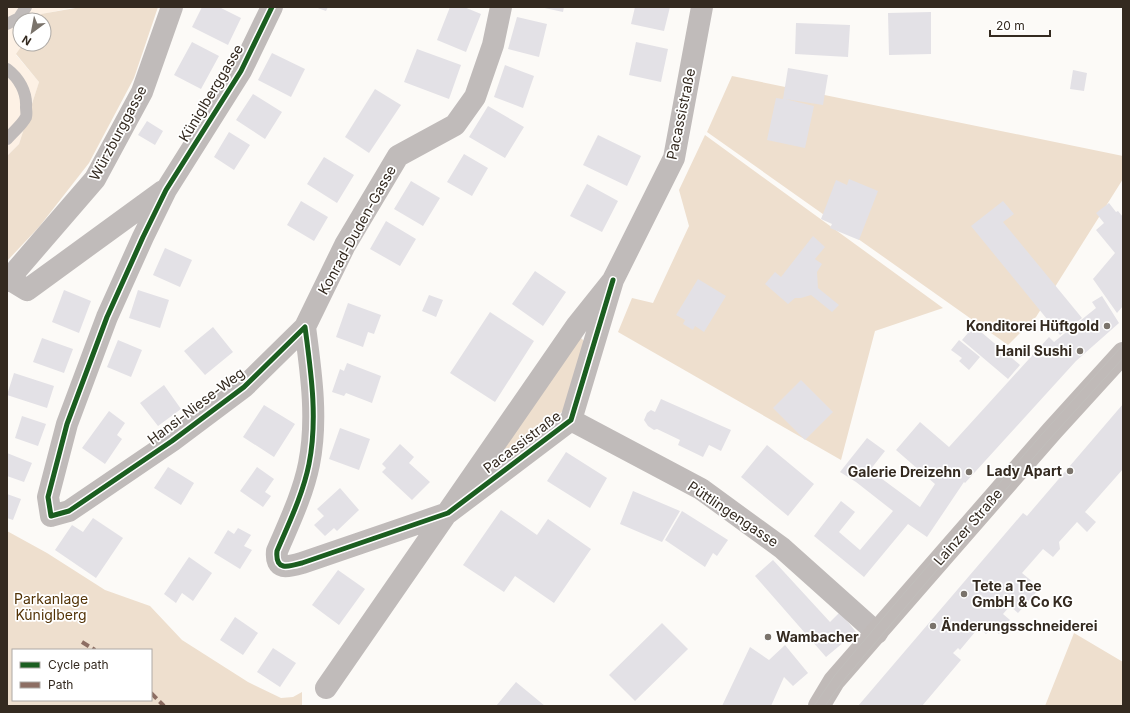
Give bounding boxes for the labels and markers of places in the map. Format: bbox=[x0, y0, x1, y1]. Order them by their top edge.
place label: Konditorei Hüftgold bbox=[966, 317, 1099, 334]
marker: Konditorei Hüftgold bbox=[1102, 321, 1112, 331]
place label: Hanil Sushi bbox=[996, 342, 1072, 359]
marker: Hanil Sushi bbox=[1075, 346, 1085, 356]
place label: Lady Apart bbox=[987, 462, 1062, 479]
place label: Galerie Dreizehn bbox=[848, 463, 961, 480]
marker: Lady Apart bbox=[1065, 466, 1075, 476]
marker: Galerie Dreizehn bbox=[964, 467, 974, 477]
place label: Tete a Tee GmbH & Co KG bbox=[972, 577, 1073, 610]
marker: Tete a Tee GmbH & Co KG bbox=[959, 589, 969, 599]
place label: Änderungsschneiderei bbox=[941, 617, 1098, 634]
marker: Änderungsschneiderei bbox=[928, 621, 938, 631]
place label: Wambacher bbox=[776, 628, 859, 645]
marker: Wambacher bbox=[763, 632, 773, 642]

